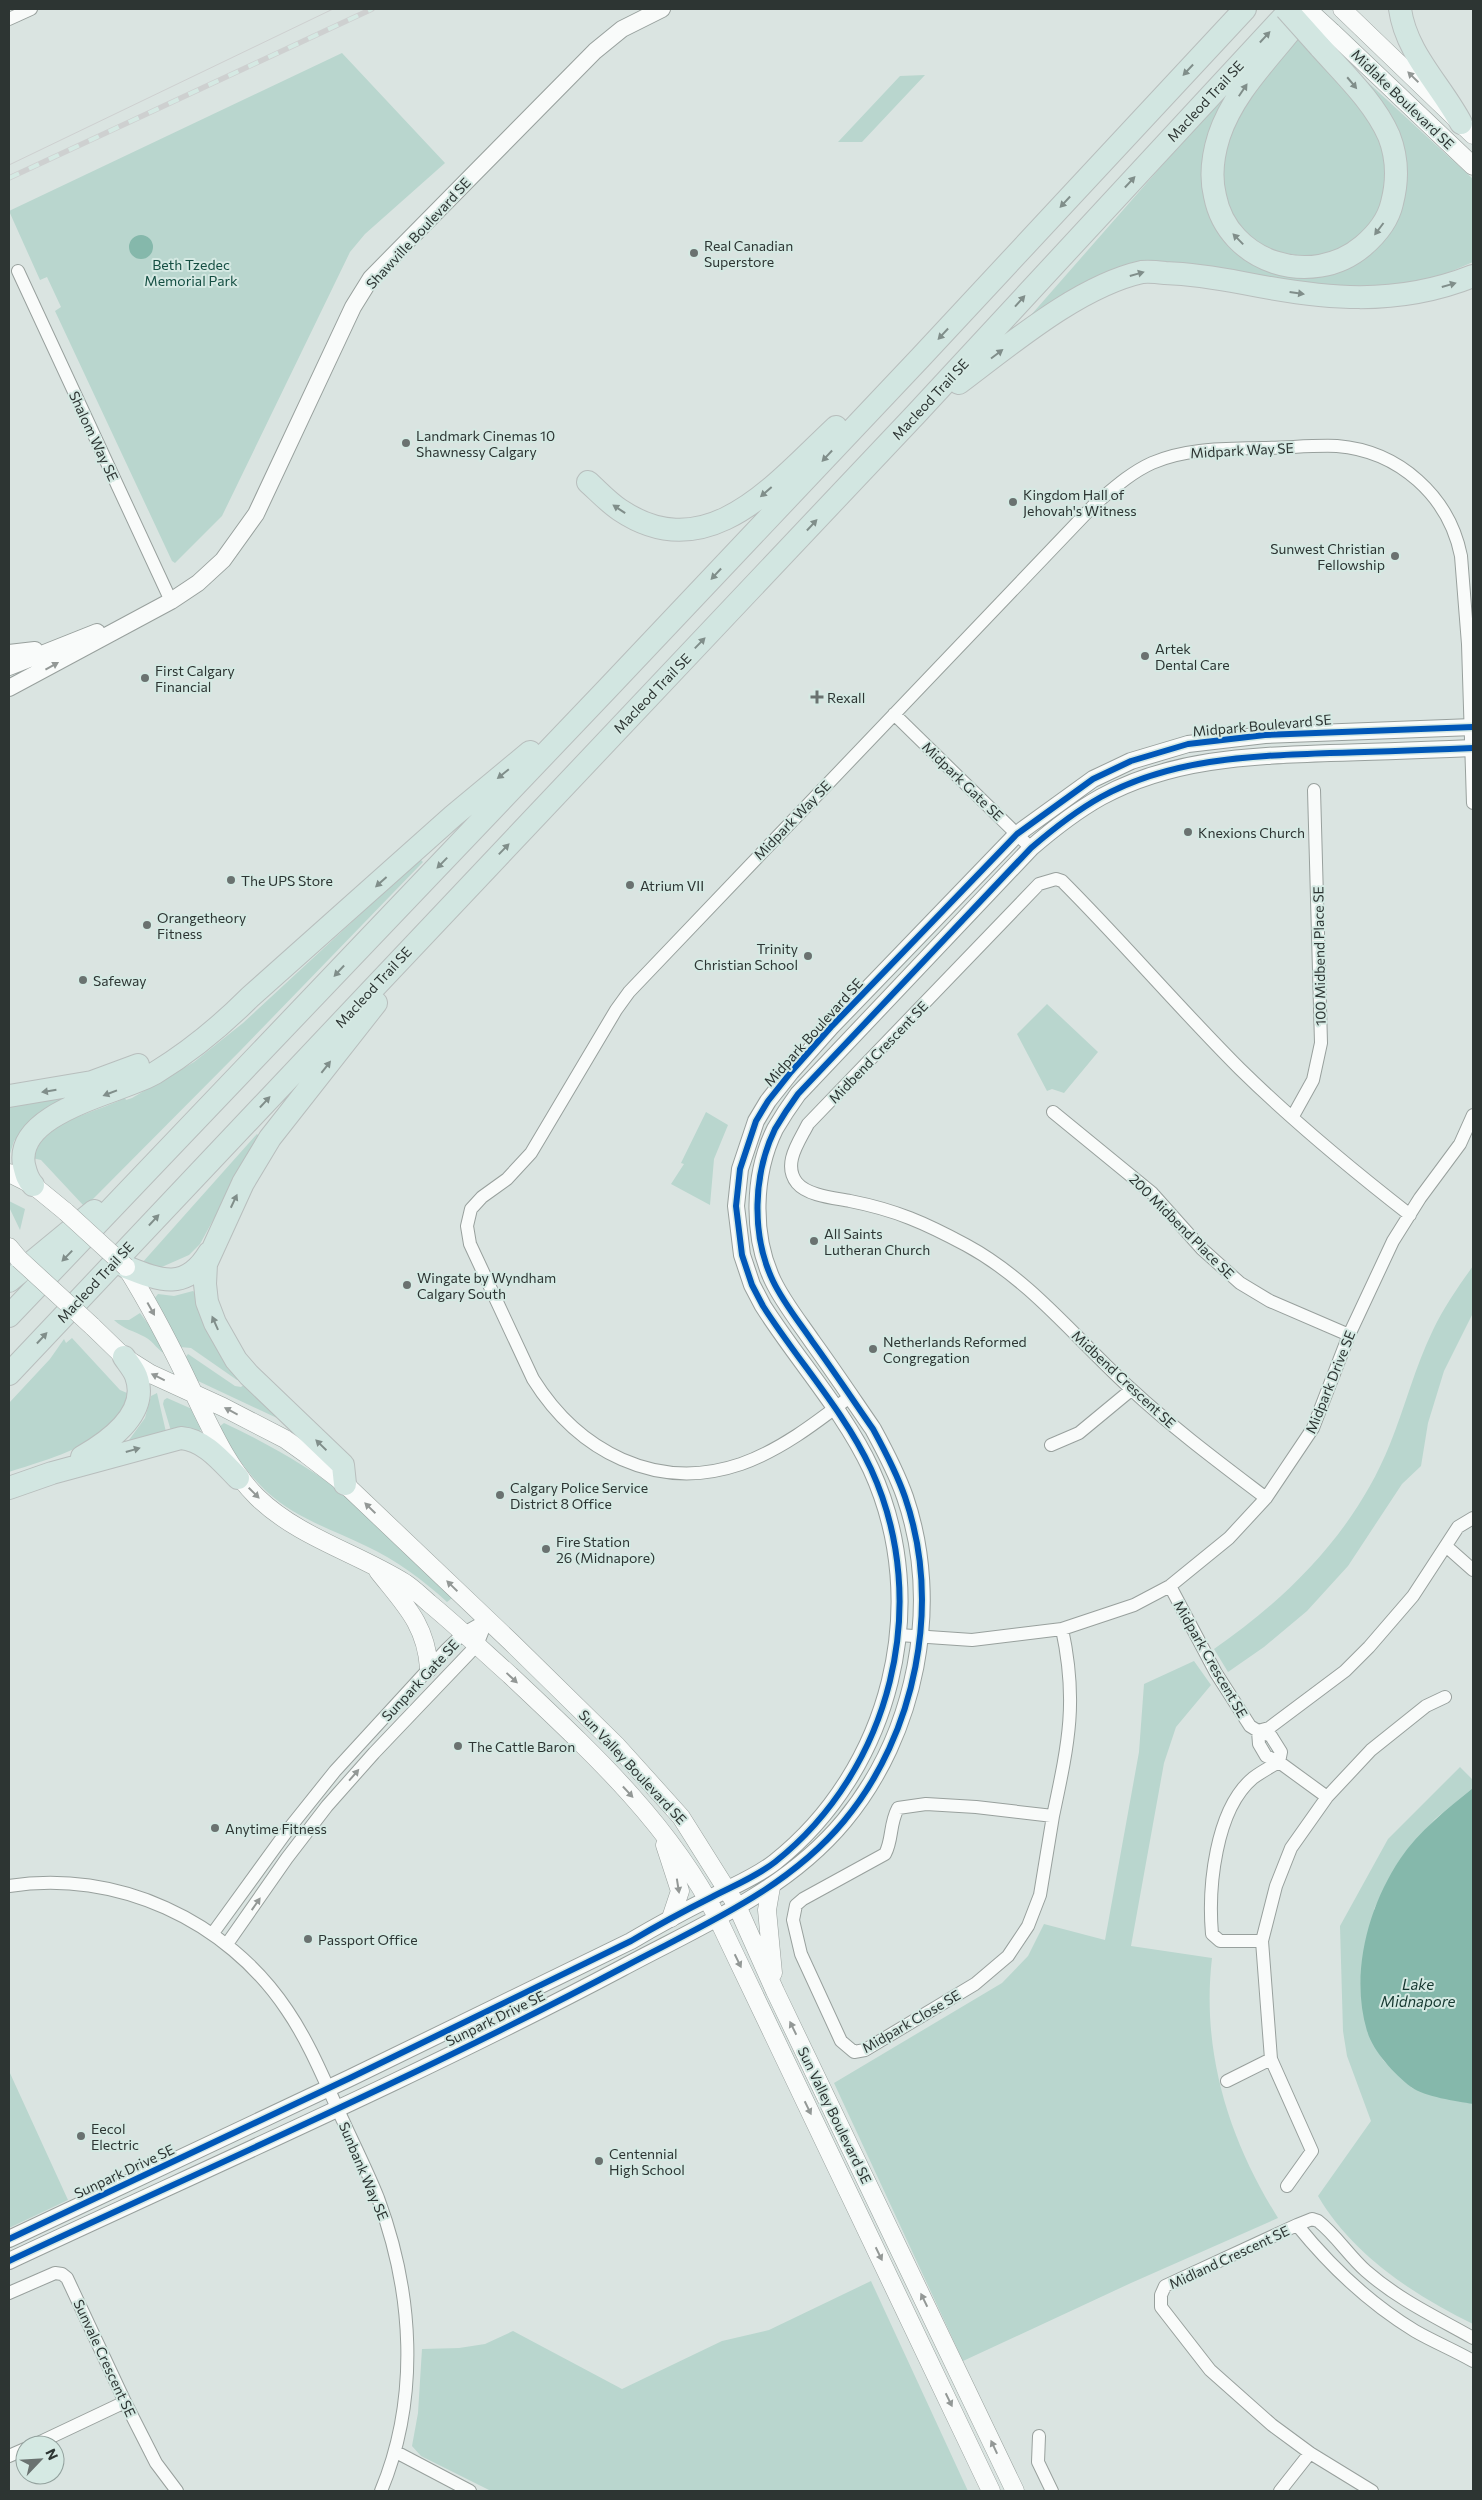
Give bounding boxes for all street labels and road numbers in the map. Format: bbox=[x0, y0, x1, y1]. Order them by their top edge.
street label: Midlake Boulevard SE bbox=[1348, 46, 1458, 152]
street label: Macleod Trail SE bbox=[1163, 57, 1247, 145]
street label: Shawville Boulevard SE bbox=[362, 174, 474, 292]
street label: Macleod Trail SE bbox=[888, 355, 972, 443]
street label: Shalom Way SE bbox=[66, 388, 122, 484]
street label: Midpark Way SE bbox=[1190, 439, 1294, 461]
street label: Macleod Trail SE bbox=[610, 650, 694, 736]
street label: Midpark Boulevard SE bbox=[1192, 710, 1332, 740]
street label: Midpark Gate SE bbox=[919, 738, 1007, 824]
street label: Midpark Way SE bbox=[750, 777, 834, 863]
street label: 100 Midbend Place SE bbox=[1309, 886, 1329, 1026]
street label: Macleod Trail SE bbox=[331, 943, 415, 1031]
street label: Midpark Boulevard SE bbox=[760, 974, 866, 1090]
street label: Midbend Crescent SE bbox=[825, 997, 931, 1107]
street label: 200 Midbend Place SE bbox=[1126, 1170, 1238, 1282]
street label: Macleod Trail SE bbox=[53, 1238, 137, 1326]
street label: Midbend Crescent SE bbox=[1069, 1327, 1179, 1431]
street label: Midpark Drive SE bbox=[1302, 1328, 1358, 1436]
street label: Midpark Crescent SE bbox=[1171, 1597, 1251, 1721]
street label: Sunpark Gate SE bbox=[378, 1636, 462, 1724]
street label: Sun Valley Boulevard SE bbox=[576, 1706, 690, 1828]
street label: Midpark Close SE bbox=[859, 1986, 963, 2056]
street label: Sunpark Drive SE bbox=[442, 1987, 548, 2049]
street label: Sun Valley Boulevard SE bbox=[794, 2044, 876, 2186]
street label: Sunbank Way SE bbox=[336, 2119, 392, 2223]
street label: Sunpark Drive SE bbox=[71, 2140, 177, 2202]
street label: Midland Crescent SE bbox=[1166, 2222, 1292, 2292]
street label: Sunvale Crescent SE bbox=[70, 2296, 140, 2420]

